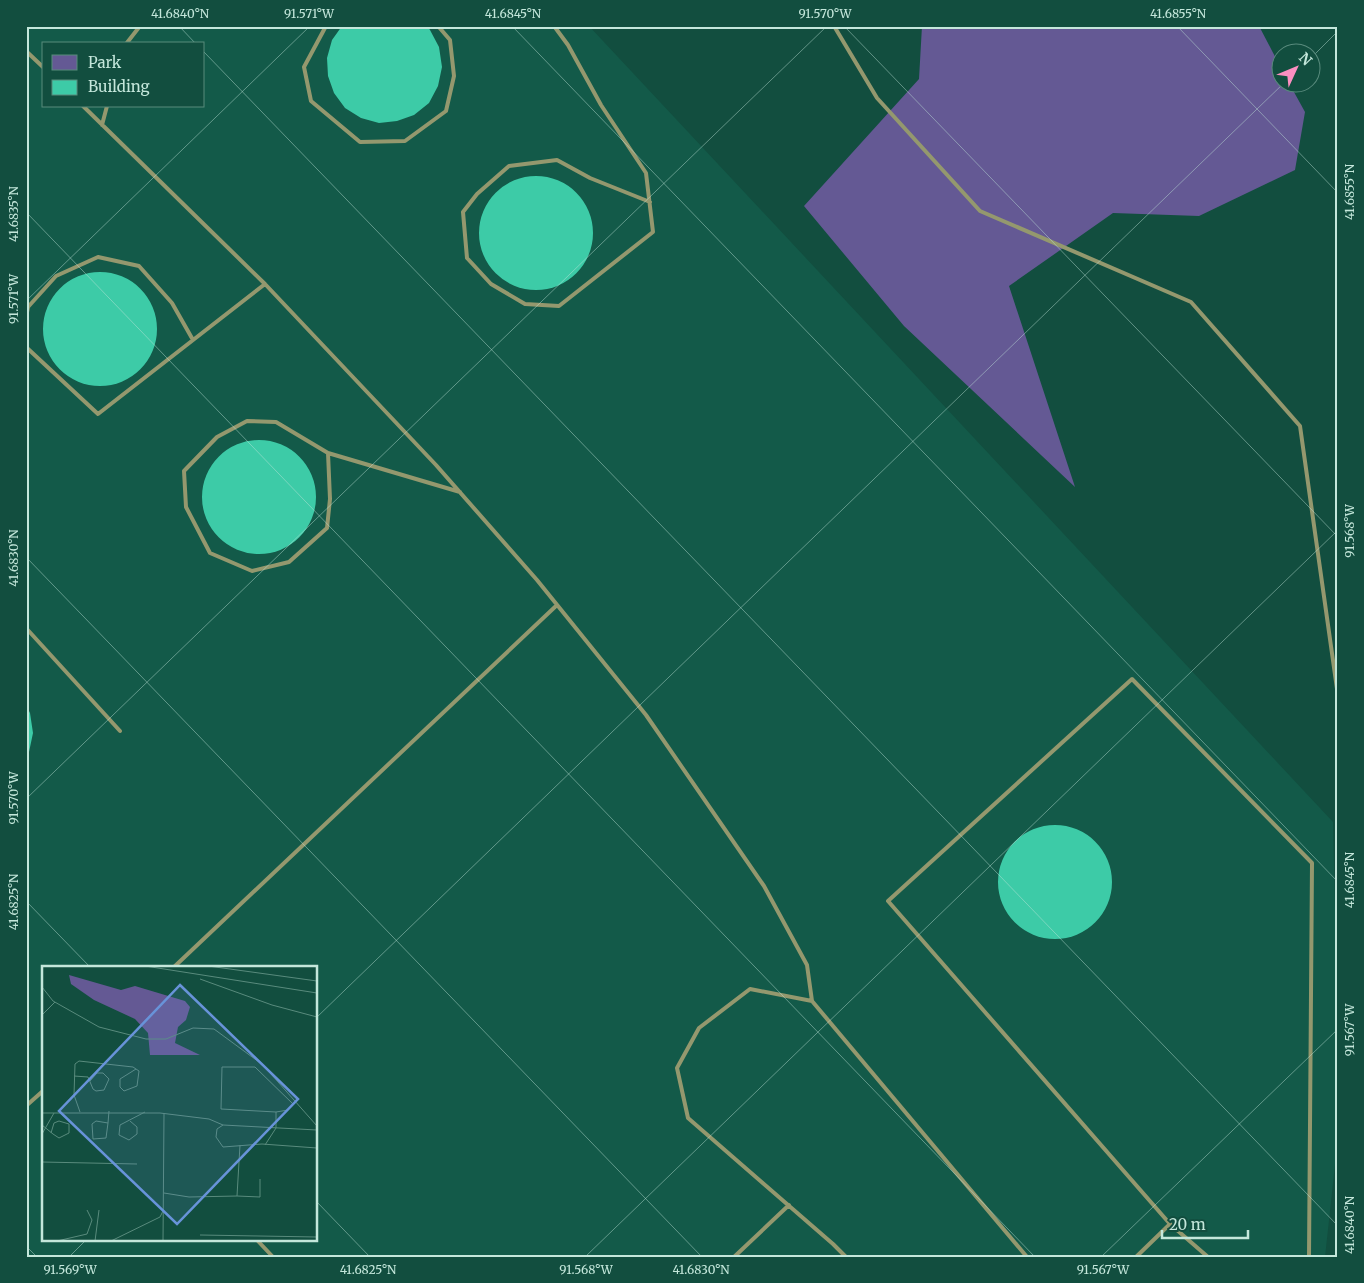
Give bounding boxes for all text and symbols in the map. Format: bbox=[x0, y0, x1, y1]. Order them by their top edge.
text: 41.6840°N bbox=[151, 6, 210, 21]
text: 91.571°W bbox=[284, 6, 335, 21]
text: 41.6845°N bbox=[485, 6, 542, 21]
text: 91.570°W bbox=[799, 6, 852, 21]
text: 41.6855°N bbox=[1150, 6, 1207, 21]
legend bbox=[42, 42, 205, 108]
north arrow bbox=[1272, 42, 1322, 92]
text: N bbox=[1295, 49, 1316, 69]
text: Park bbox=[88, 53, 122, 72]
text: Building bbox=[88, 77, 150, 96]
text: 41.6855°N bbox=[1342, 163, 1357, 220]
text: 41.6835°N bbox=[6, 185, 21, 242]
text: 91.571°W bbox=[6, 273, 21, 324]
text: 91.568°W bbox=[1342, 503, 1357, 558]
text: 41.6830°N bbox=[6, 529, 21, 587]
text: 91.570°W bbox=[6, 771, 21, 824]
text: 41.6845°N bbox=[1342, 851, 1357, 908]
text: 41.6825°N bbox=[6, 873, 21, 930]
inset map bbox=[42, 966, 318, 1240]
text: 91.567°W bbox=[1342, 1003, 1357, 1056]
text: 41.6840°N bbox=[1342, 1195, 1357, 1254]
scale bar bbox=[1162, 1208, 1248, 1240]
text: 20 m bbox=[1169, 1215, 1206, 1234]
text: 91.569°W bbox=[43, 1262, 98, 1277]
text: 41.6825°N bbox=[340, 1262, 397, 1277]
text: 91.568°W bbox=[559, 1262, 614, 1277]
text: 41.6830°N bbox=[672, 1262, 730, 1277]
text: 91.567°W bbox=[1077, 1262, 1130, 1277]

